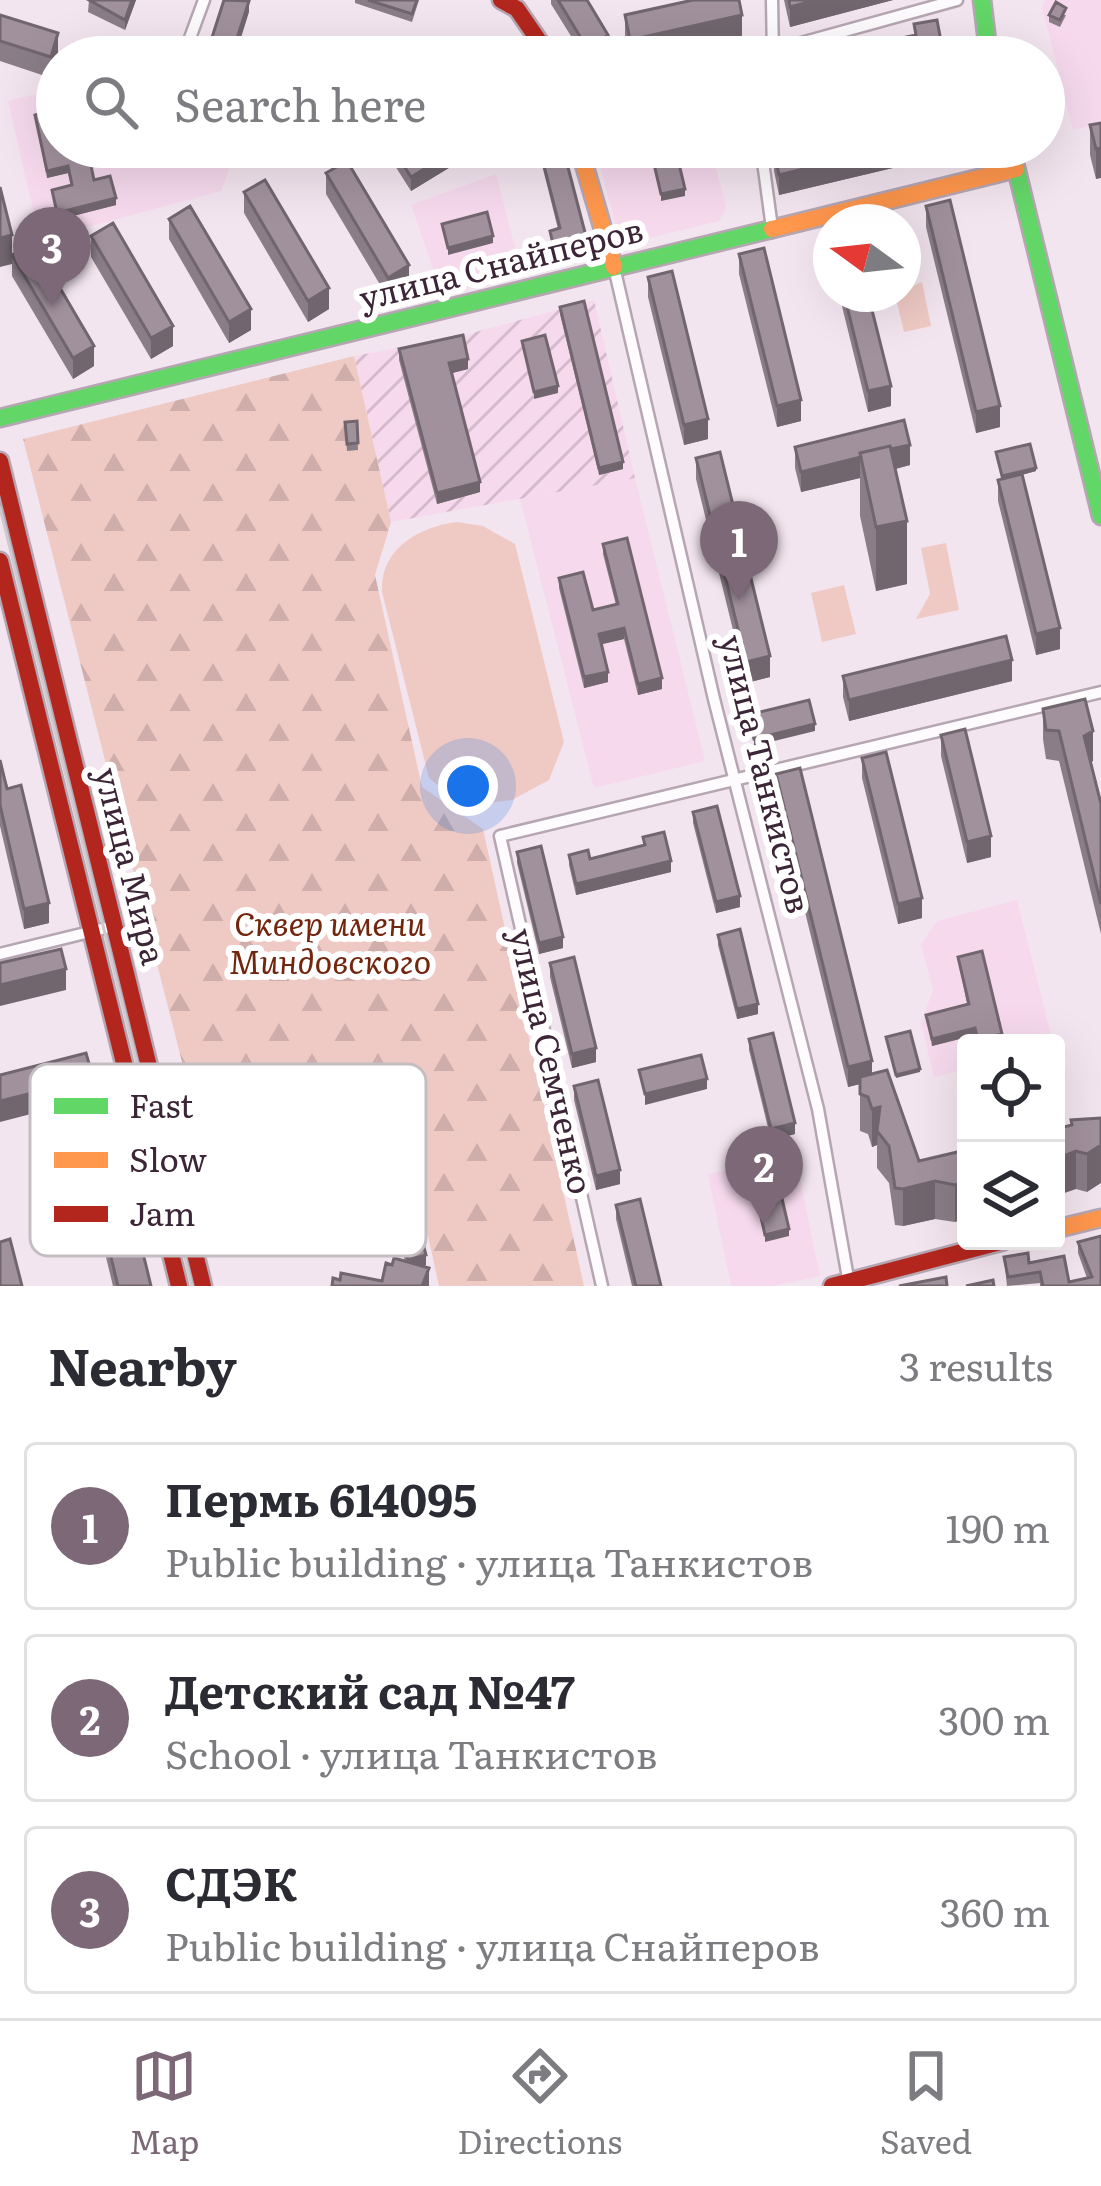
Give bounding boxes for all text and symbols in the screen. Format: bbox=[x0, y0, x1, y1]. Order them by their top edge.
search box bbox=[36, 36, 1065, 168]
icon: search bbox=[78, 69, 144, 135]
text: Search here bbox=[174, 69, 426, 136]
street label: улица Снайперов bbox=[353, 203, 648, 321]
north arrow bbox=[813, 204, 921, 312]
pin: 3 bbox=[13, 207, 91, 306]
pin: 1 bbox=[700, 501, 778, 600]
street label: улица Танкистов bbox=[709, 629, 826, 918]
your location bbox=[438, 756, 498, 816]
street label: улица Мира bbox=[84, 762, 181, 969]
park label: Сквер имени Миндовского bbox=[229, 897, 431, 984]
street label: улица Семченко bbox=[499, 923, 608, 1198]
map controls bbox=[957, 1034, 1065, 1250]
button: locate bbox=[957, 1034, 1065, 1142]
legend bbox=[30, 1064, 426, 1256]
text: Fast bbox=[129, 1079, 194, 1128]
pin: 2 bbox=[725, 1126, 803, 1225]
text: Slow bbox=[129, 1133, 207, 1182]
button: layers bbox=[957, 1142, 1065, 1250]
text: Jam bbox=[129, 1187, 196, 1236]
text: Nearby bbox=[48, 1326, 237, 1402]
text: 3 results bbox=[899, 1335, 1053, 1393]
text: Пермь 614095 bbox=[165, 1464, 477, 1531]
text: 1 bbox=[82, 1497, 98, 1555]
text: 190 m bbox=[946, 1497, 1050, 1555]
text: Public building · улица Танкистов bbox=[165, 1531, 813, 1589]
text: Детский сад №47 bbox=[165, 1656, 575, 1723]
text: 2 bbox=[80, 1689, 100, 1747]
text: 300 m bbox=[938, 1689, 1050, 1747]
text: School · улица Танкистов bbox=[165, 1723, 658, 1781]
text: СДЭК bbox=[165, 1848, 298, 1915]
text: 3 bbox=[79, 1881, 101, 1939]
text: 360 m bbox=[940, 1881, 1050, 1939]
text: Public building · улица Снайперов bbox=[165, 1915, 820, 1973]
tab: Map bbox=[129, 2043, 199, 2164]
tab: Directions bbox=[457, 2043, 622, 2164]
tab: Saved bbox=[880, 2043, 972, 2164]

